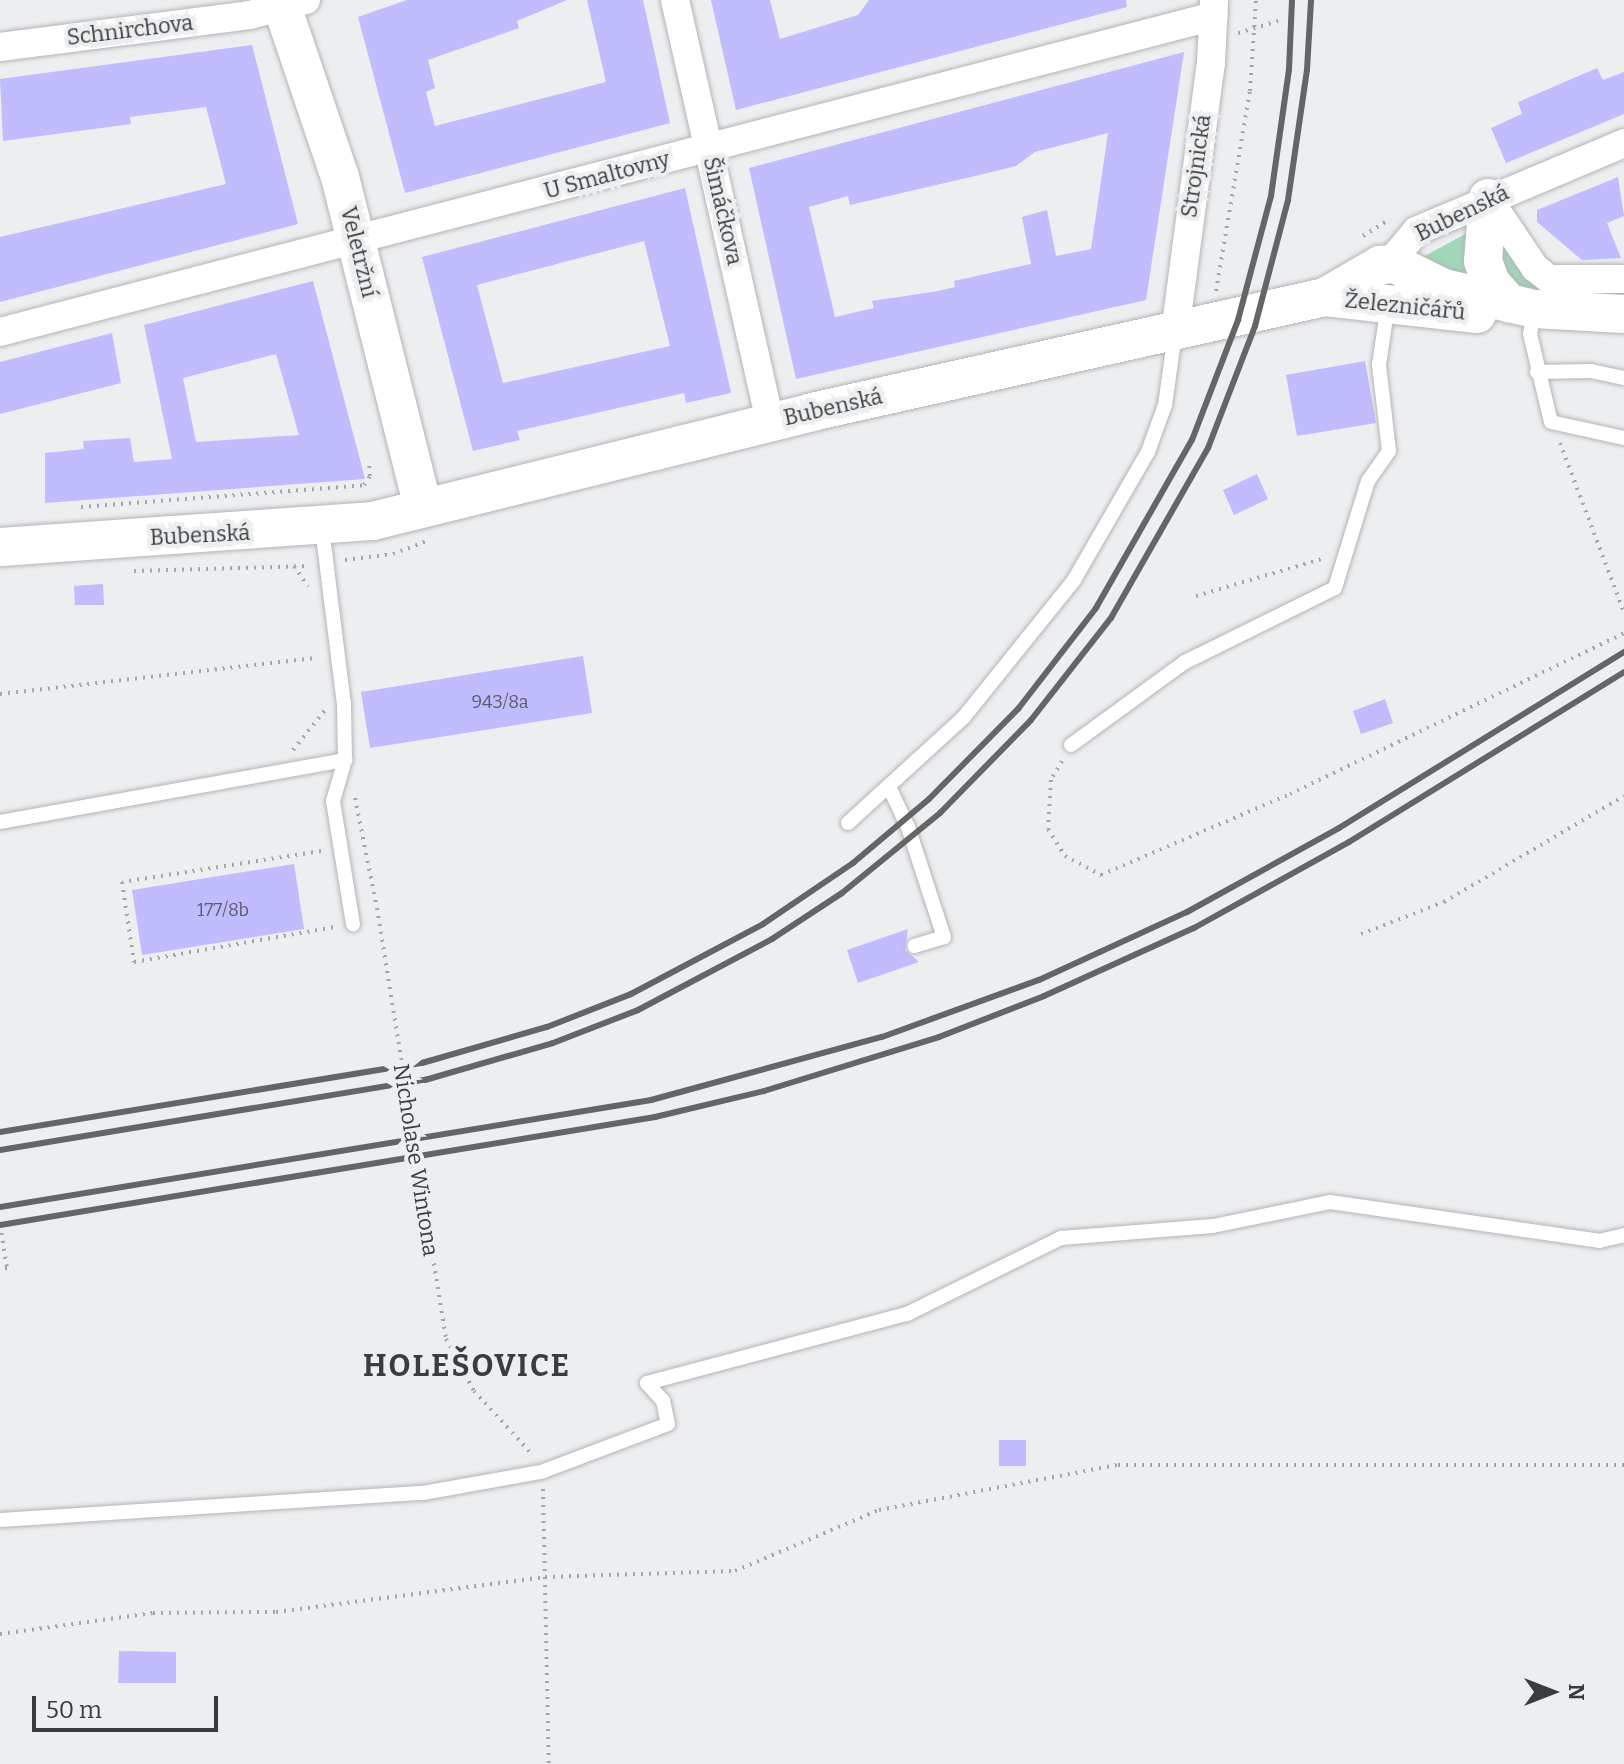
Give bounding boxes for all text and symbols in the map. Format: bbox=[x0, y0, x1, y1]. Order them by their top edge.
street label: Schnirchova bbox=[65, 9, 195, 51]
street label: Strojnická bbox=[1176, 113, 1216, 219]
street label: U Smaltovny bbox=[541, 146, 673, 204]
street label: Šimáčkova bbox=[698, 154, 748, 268]
street label: Bubenská bbox=[1411, 179, 1513, 247]
street label: Veletržní bbox=[335, 204, 383, 300]
street label: Železničářů bbox=[1343, 287, 1467, 325]
street label: Bubenská bbox=[781, 383, 885, 431]
street label: Bubenská bbox=[149, 519, 251, 551]
house number: 943/8a bbox=[471, 691, 529, 713]
house number: 177/8b bbox=[197, 899, 249, 921]
street label: Nicholase Wintona bbox=[388, 1062, 444, 1258]
district label: HOLEŠOVICE bbox=[363, 1348, 571, 1384]
north arrow bbox=[1512, 1652, 1592, 1732]
scale bar bbox=[36, 1680, 222, 1730]
text: N bbox=[1563, 1684, 1590, 1700]
text: 50 m bbox=[46, 1696, 102, 1724]

